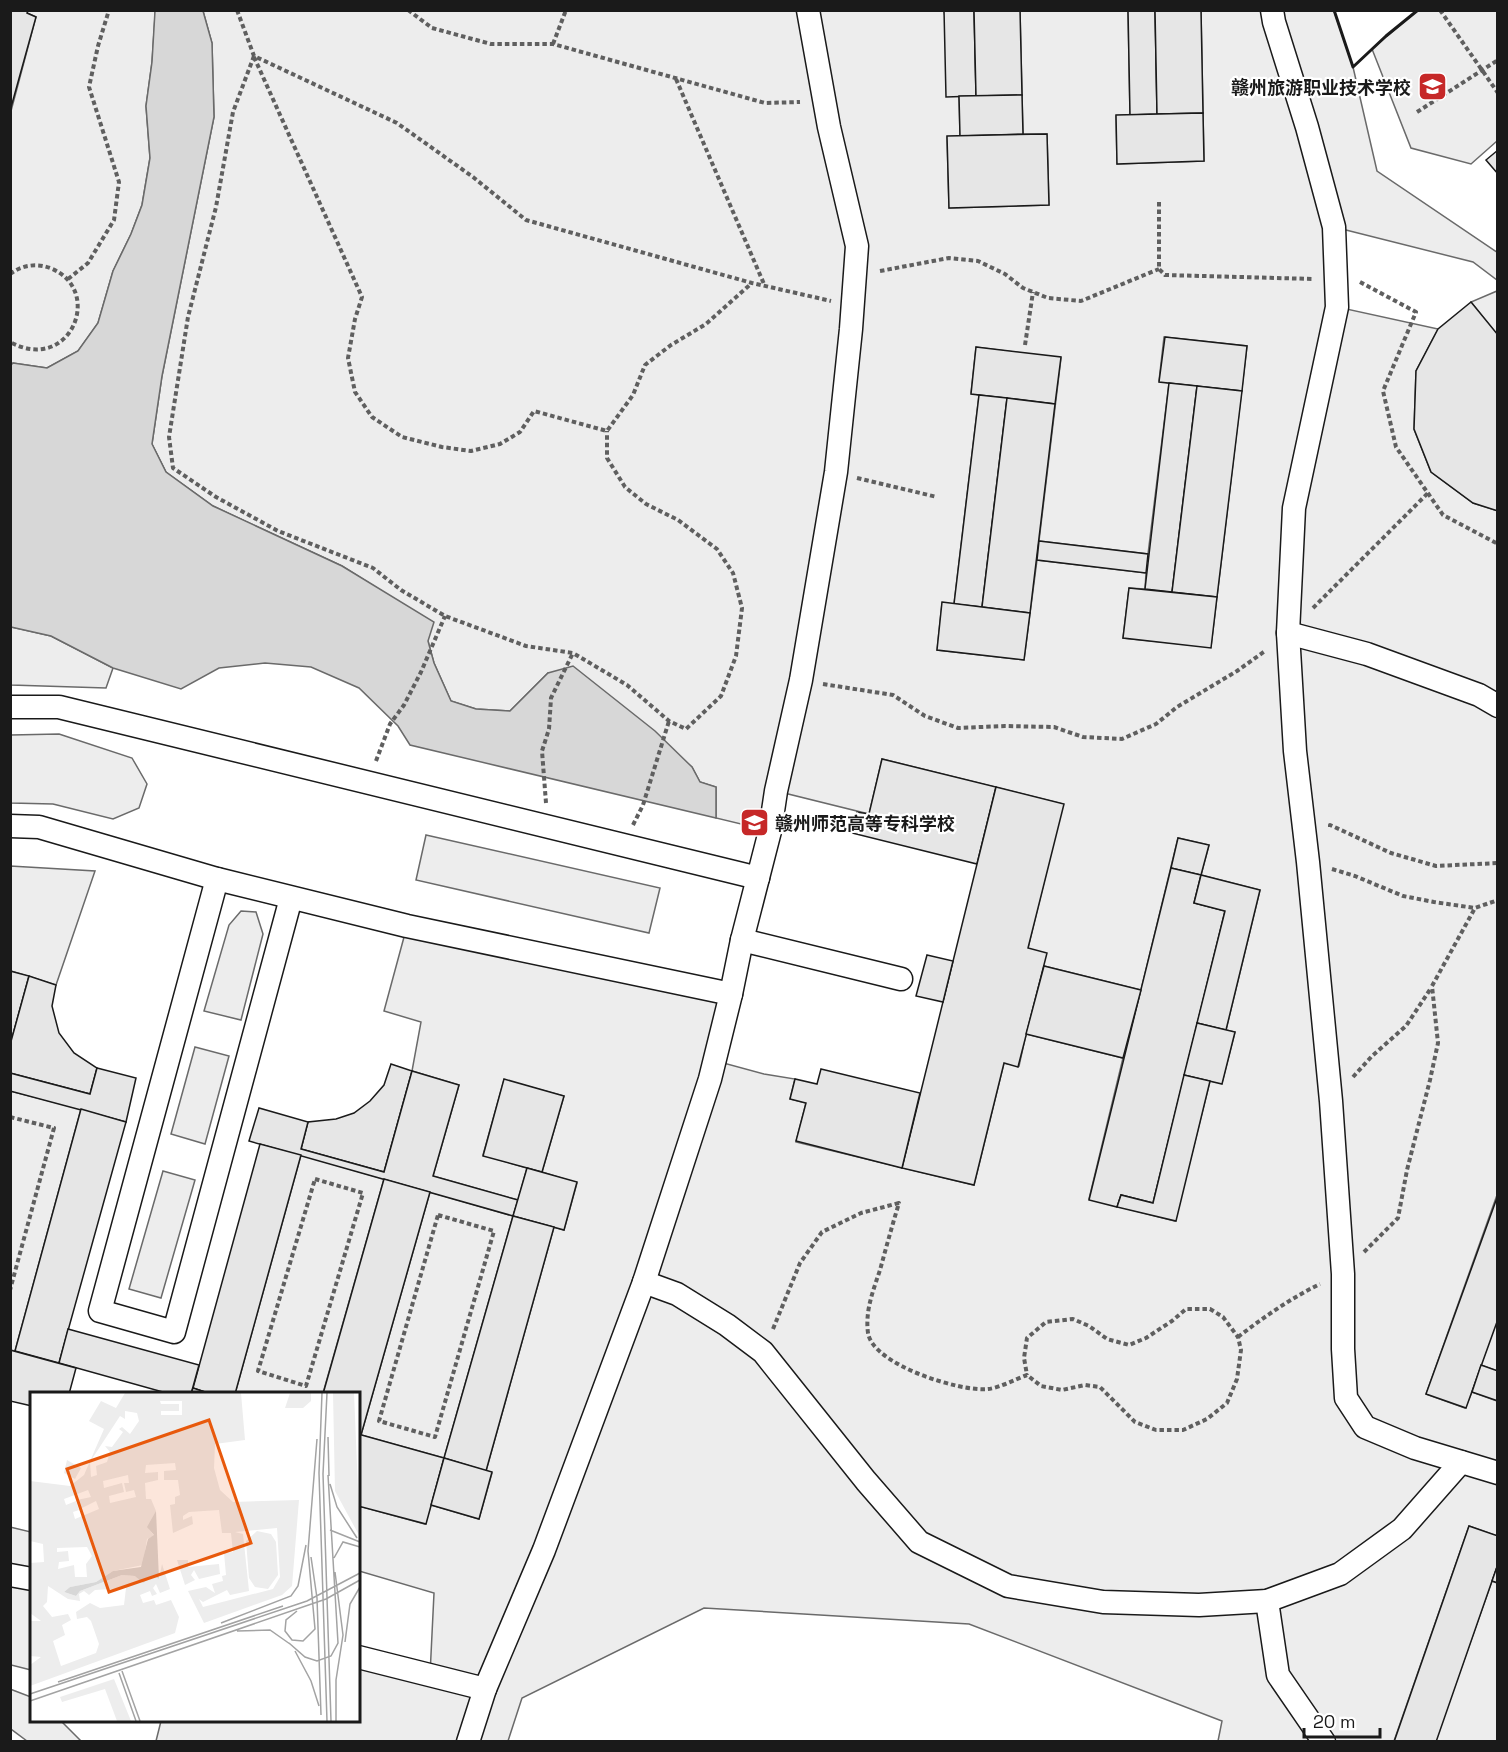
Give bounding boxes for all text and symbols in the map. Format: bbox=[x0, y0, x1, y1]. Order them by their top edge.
school or university icon: 赣州旅游职业技术学校 bbox=[1416, 71, 1448, 103]
place label: 赣州旅游职业技术学校 bbox=[1231, 76, 1411, 99]
school or university icon: 赣州师范高等专科学校 bbox=[738, 807, 770, 839]
place label: 赣州师范高等专科学校 bbox=[775, 812, 955, 835]
inset map bbox=[30, 1392, 360, 1722]
scale bar bbox=[1304, 1701, 1380, 1739]
text: 20 m bbox=[1313, 1710, 1356, 1733]

